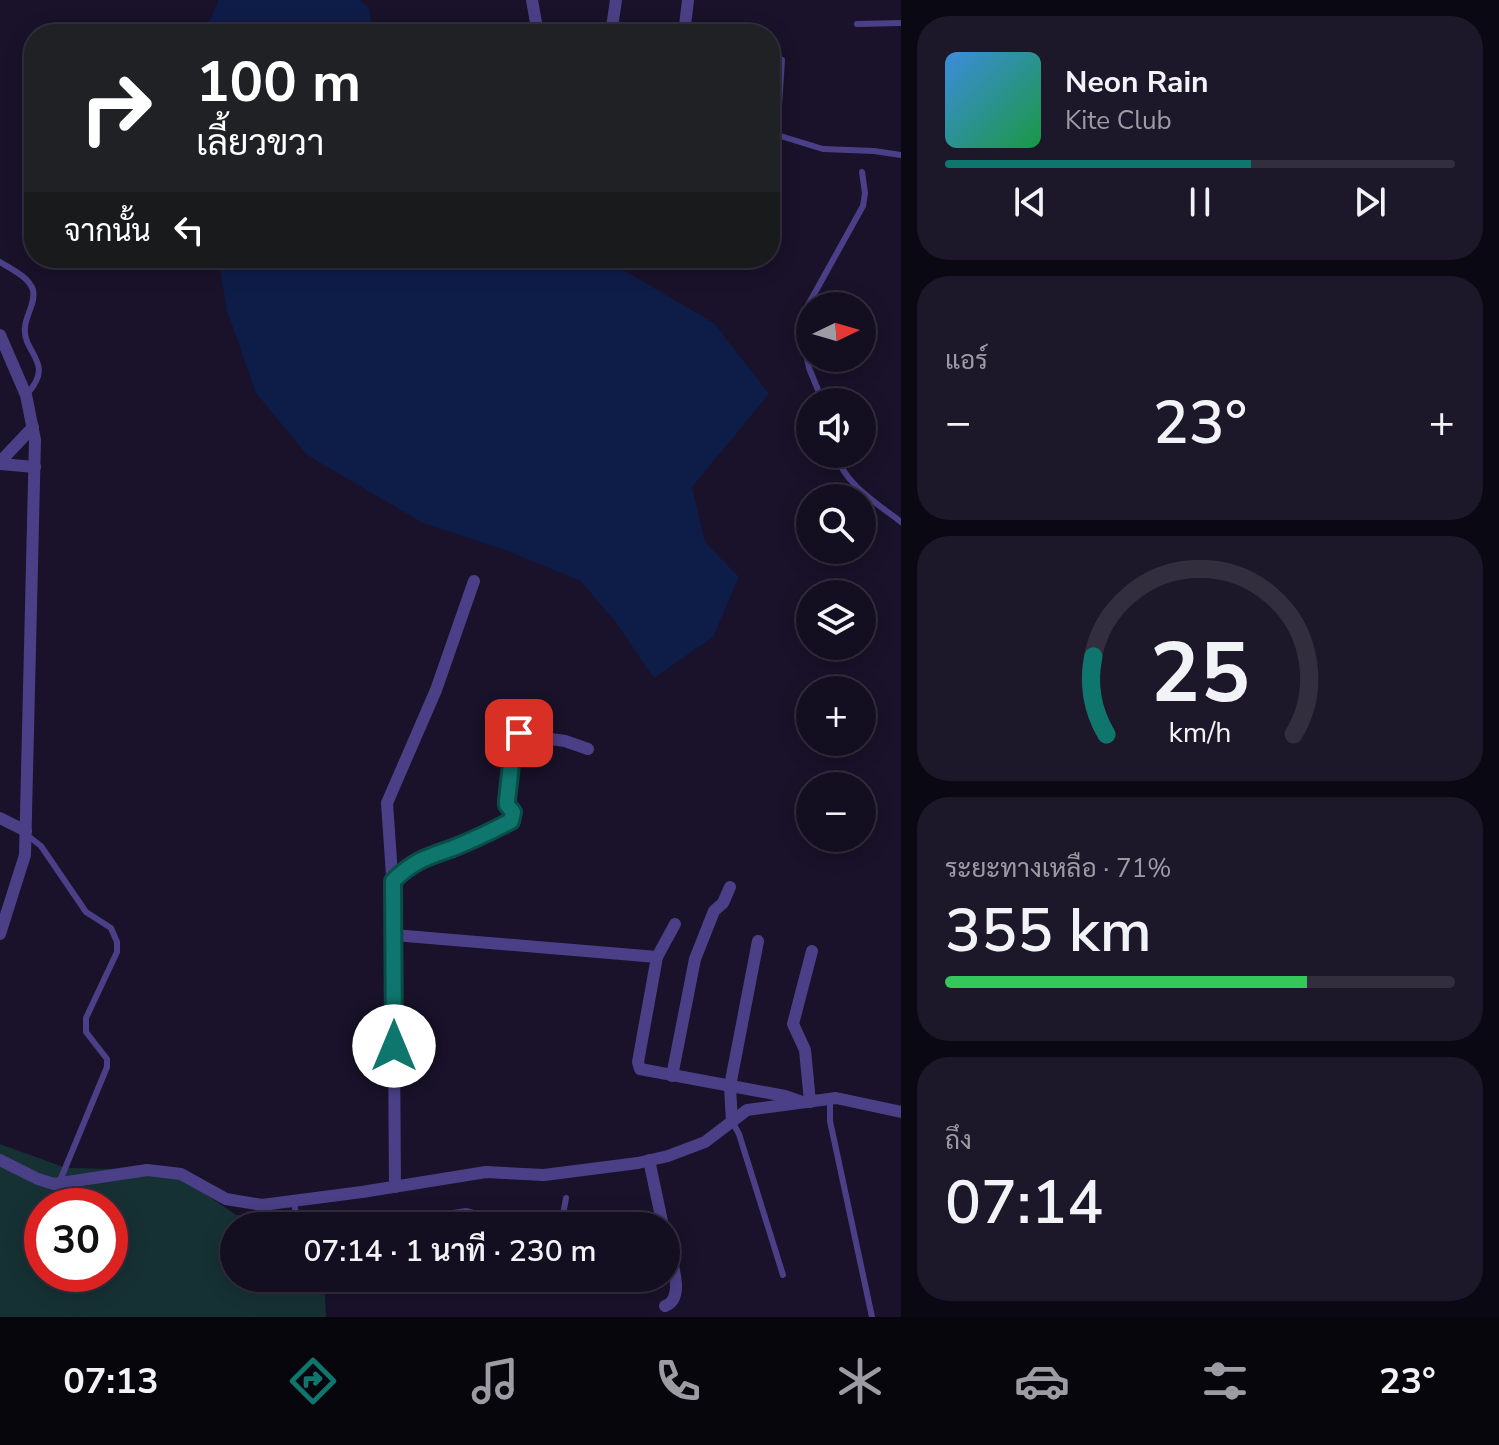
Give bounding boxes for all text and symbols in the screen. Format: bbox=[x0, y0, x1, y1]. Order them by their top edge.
text: 100 m bbox=[196, 44, 361, 121]
icon: right bbox=[64, 56, 168, 160]
text: Neon Rain bbox=[1065, 62, 1209, 103]
text: Kite Club bbox=[1065, 103, 1172, 138]
text: เลี้ยวขวา bbox=[196, 119, 324, 168]
icon: previous bbox=[1008, 180, 1052, 224]
icon: pause bbox=[1178, 180, 1222, 224]
icon: next bbox=[1348, 180, 1392, 224]
icon: left bbox=[167, 208, 211, 252]
text: จากนั้น bbox=[64, 211, 151, 252]
north arrow bbox=[796, 292, 876, 372]
map controls bbox=[796, 292, 876, 852]
text: แอร์ bbox=[945, 343, 988, 378]
text: 23° bbox=[1153, 382, 1247, 464]
button: sound bbox=[796, 388, 876, 468]
text: − bbox=[945, 393, 971, 453]
text: + bbox=[1429, 393, 1455, 453]
button: search bbox=[796, 484, 876, 564]
button: layers bbox=[796, 580, 876, 660]
text: 25 bbox=[1150, 616, 1250, 729]
button: + bbox=[796, 676, 876, 756]
pin bbox=[485, 699, 553, 767]
icon: arrive bbox=[497, 711, 541, 755]
text: km/h bbox=[1169, 713, 1231, 752]
button: − bbox=[796, 772, 876, 852]
text: ระยะทางเหลือ · 71% bbox=[945, 851, 1171, 886]
text: 355 km bbox=[945, 890, 1152, 972]
position arrow bbox=[352, 1004, 436, 1088]
text: ถึง bbox=[945, 1123, 972, 1158]
text: 07:14 bbox=[945, 1162, 1103, 1244]
speed limit sign: 30 bbox=[24, 1188, 128, 1292]
text: 07:14 · 1 นาที · 230 m bbox=[303, 1231, 597, 1272]
icon: directions bbox=[285, 1353, 341, 1409]
icon: music bbox=[467, 1353, 523, 1409]
icon: phone bbox=[650, 1353, 706, 1409]
icon: climate bbox=[832, 1353, 888, 1409]
icon: car bbox=[1014, 1353, 1070, 1409]
icon: filters bbox=[1197, 1353, 1253, 1409]
text: 07:13 bbox=[63, 1357, 159, 1406]
text: 23° bbox=[1379, 1357, 1436, 1406]

